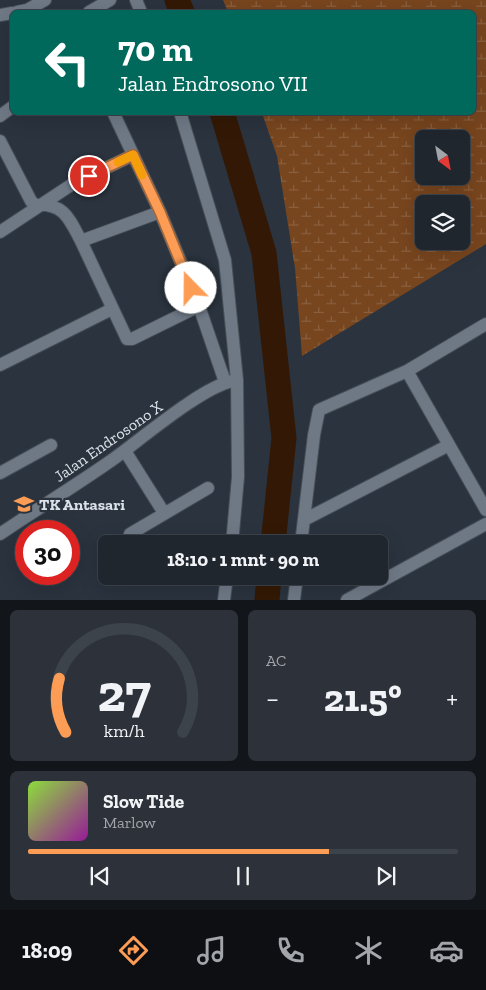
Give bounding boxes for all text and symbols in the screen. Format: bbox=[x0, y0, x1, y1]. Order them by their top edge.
text: 70 m bbox=[118, 28, 193, 70]
icon: left bbox=[35, 30, 100, 95]
text: Jalan Endrosono VII bbox=[118, 70, 308, 97]
north arrow bbox=[415, 130, 470, 185]
map controls bbox=[415, 130, 470, 250]
pin bbox=[68, 155, 110, 197]
icon: arrive bbox=[75, 162, 103, 190]
button: layers bbox=[415, 195, 470, 250]
position arrow bbox=[164, 261, 216, 313]
street label: Jalan Endrosono X bbox=[50, 397, 166, 486]
school or university icon: TK Antasari bbox=[13, 493, 35, 515]
place label: TK Antasari bbox=[39, 495, 125, 514]
speed limit sign: 30 bbox=[15, 520, 80, 585]
text: 18:10 · 1 mnt · 90 m bbox=[167, 548, 319, 571]
text: AC bbox=[266, 651, 286, 670]
text: 27 bbox=[97, 662, 151, 724]
text: 21.5° bbox=[324, 675, 402, 721]
text: − bbox=[266, 682, 279, 715]
text: + bbox=[446, 682, 458, 715]
text: km/h bbox=[104, 720, 144, 742]
text: Slow Tide bbox=[103, 790, 184, 813]
text: Marlow bbox=[103, 813, 156, 832]
icon: previous bbox=[86, 862, 114, 890]
icon: pause bbox=[229, 862, 257, 890]
icon: next bbox=[372, 862, 400, 890]
icon: directions bbox=[116, 933, 151, 968]
icon: music bbox=[194, 933, 229, 968]
icon: phone bbox=[273, 933, 308, 968]
icon: climate bbox=[351, 933, 386, 968]
icon: car bbox=[429, 933, 464, 968]
text: 18:09 bbox=[22, 937, 72, 964]

